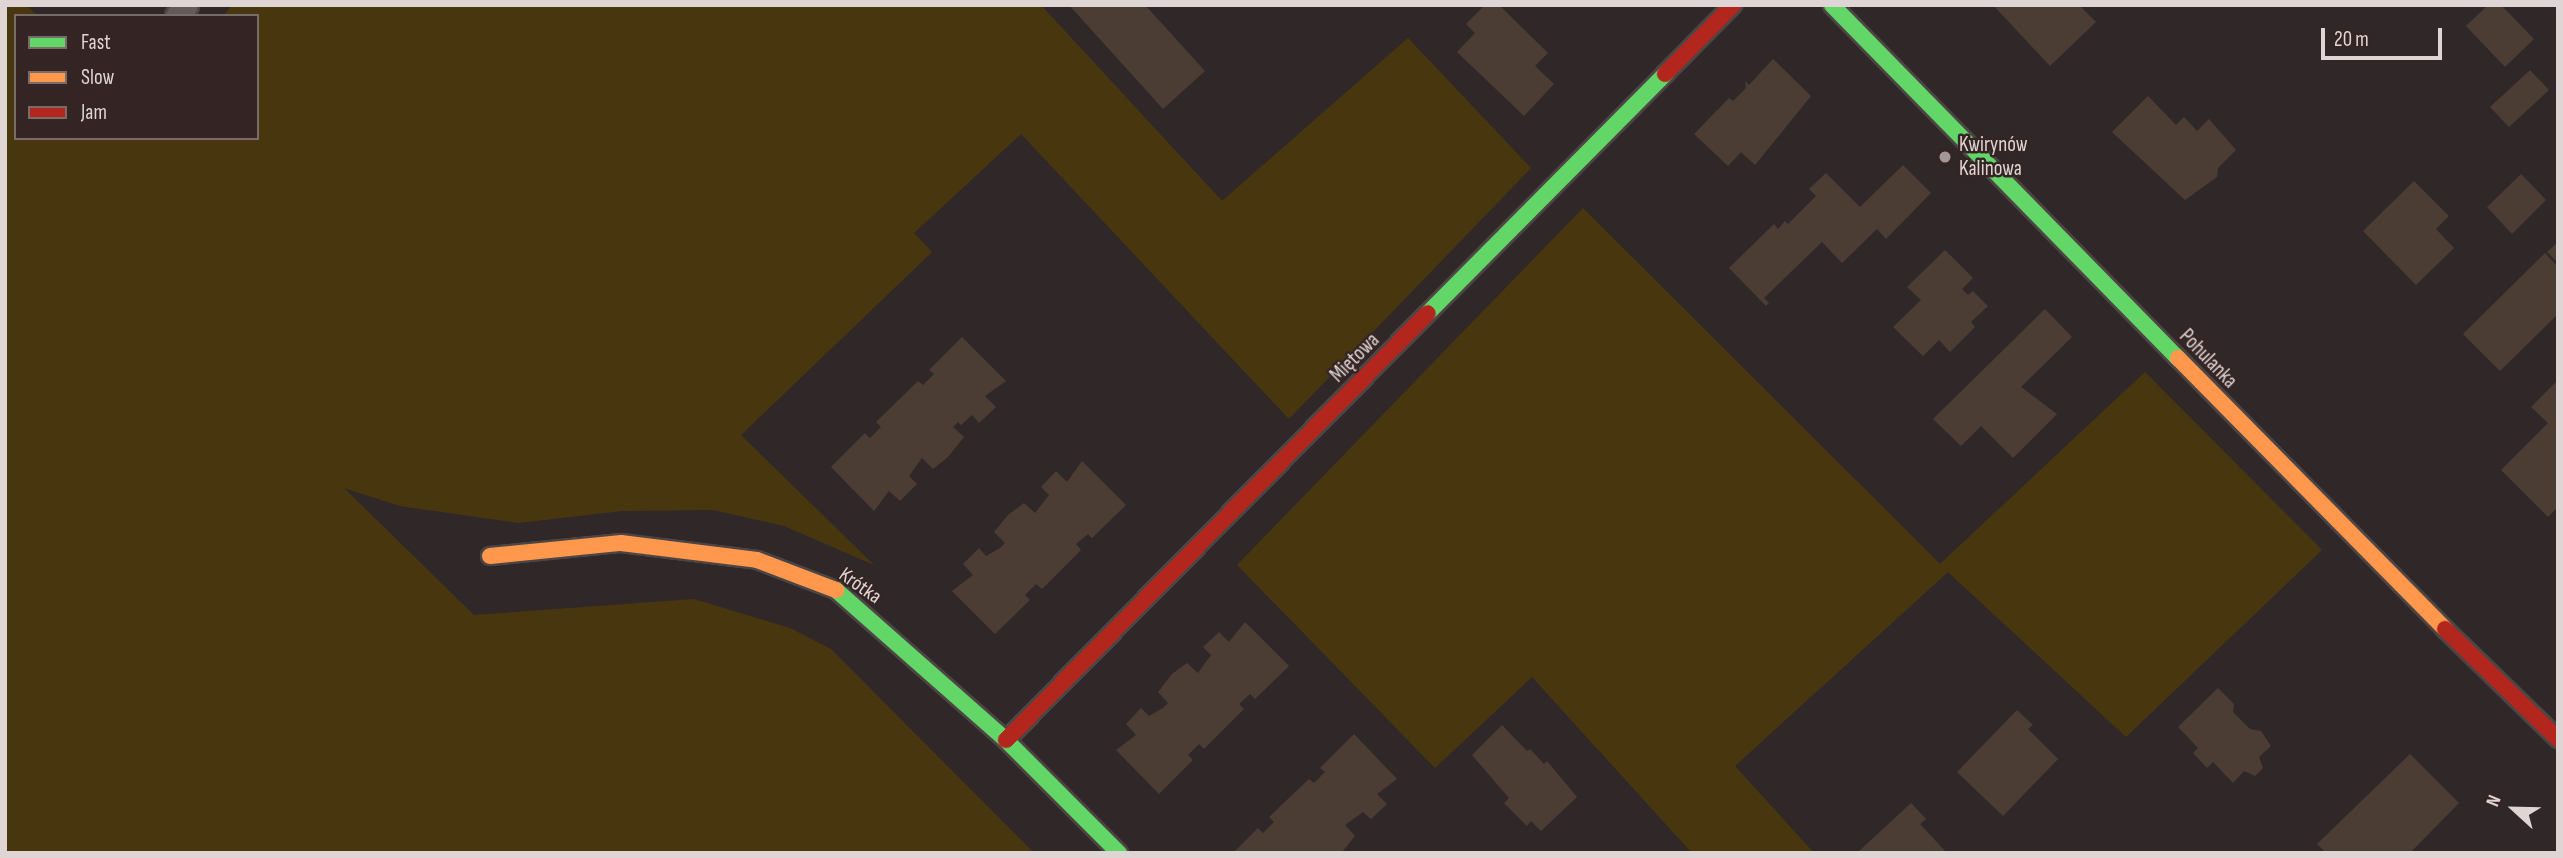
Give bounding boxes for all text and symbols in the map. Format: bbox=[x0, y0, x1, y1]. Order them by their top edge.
legend bbox=[14, 14, 259, 140]
scale bar bbox=[2325, 14, 2446, 58]
text: 20 m bbox=[2334, 27, 2369, 52]
text: Fast bbox=[81, 30, 111, 55]
text: Slow bbox=[81, 65, 114, 90]
text: Jam bbox=[81, 100, 107, 125]
place label: Kwirynów Kalinowa bbox=[1959, 132, 2028, 182]
marker: Kwirynów Kalinowa bbox=[1937, 149, 1953, 165]
street label: Pohulanka bbox=[2174, 324, 2242, 394]
street label: Miętowa bbox=[1325, 328, 1385, 388]
street label: Krótka bbox=[834, 562, 886, 610]
north arrow bbox=[2479, 774, 2549, 844]
text: N bbox=[2482, 792, 2507, 810]

